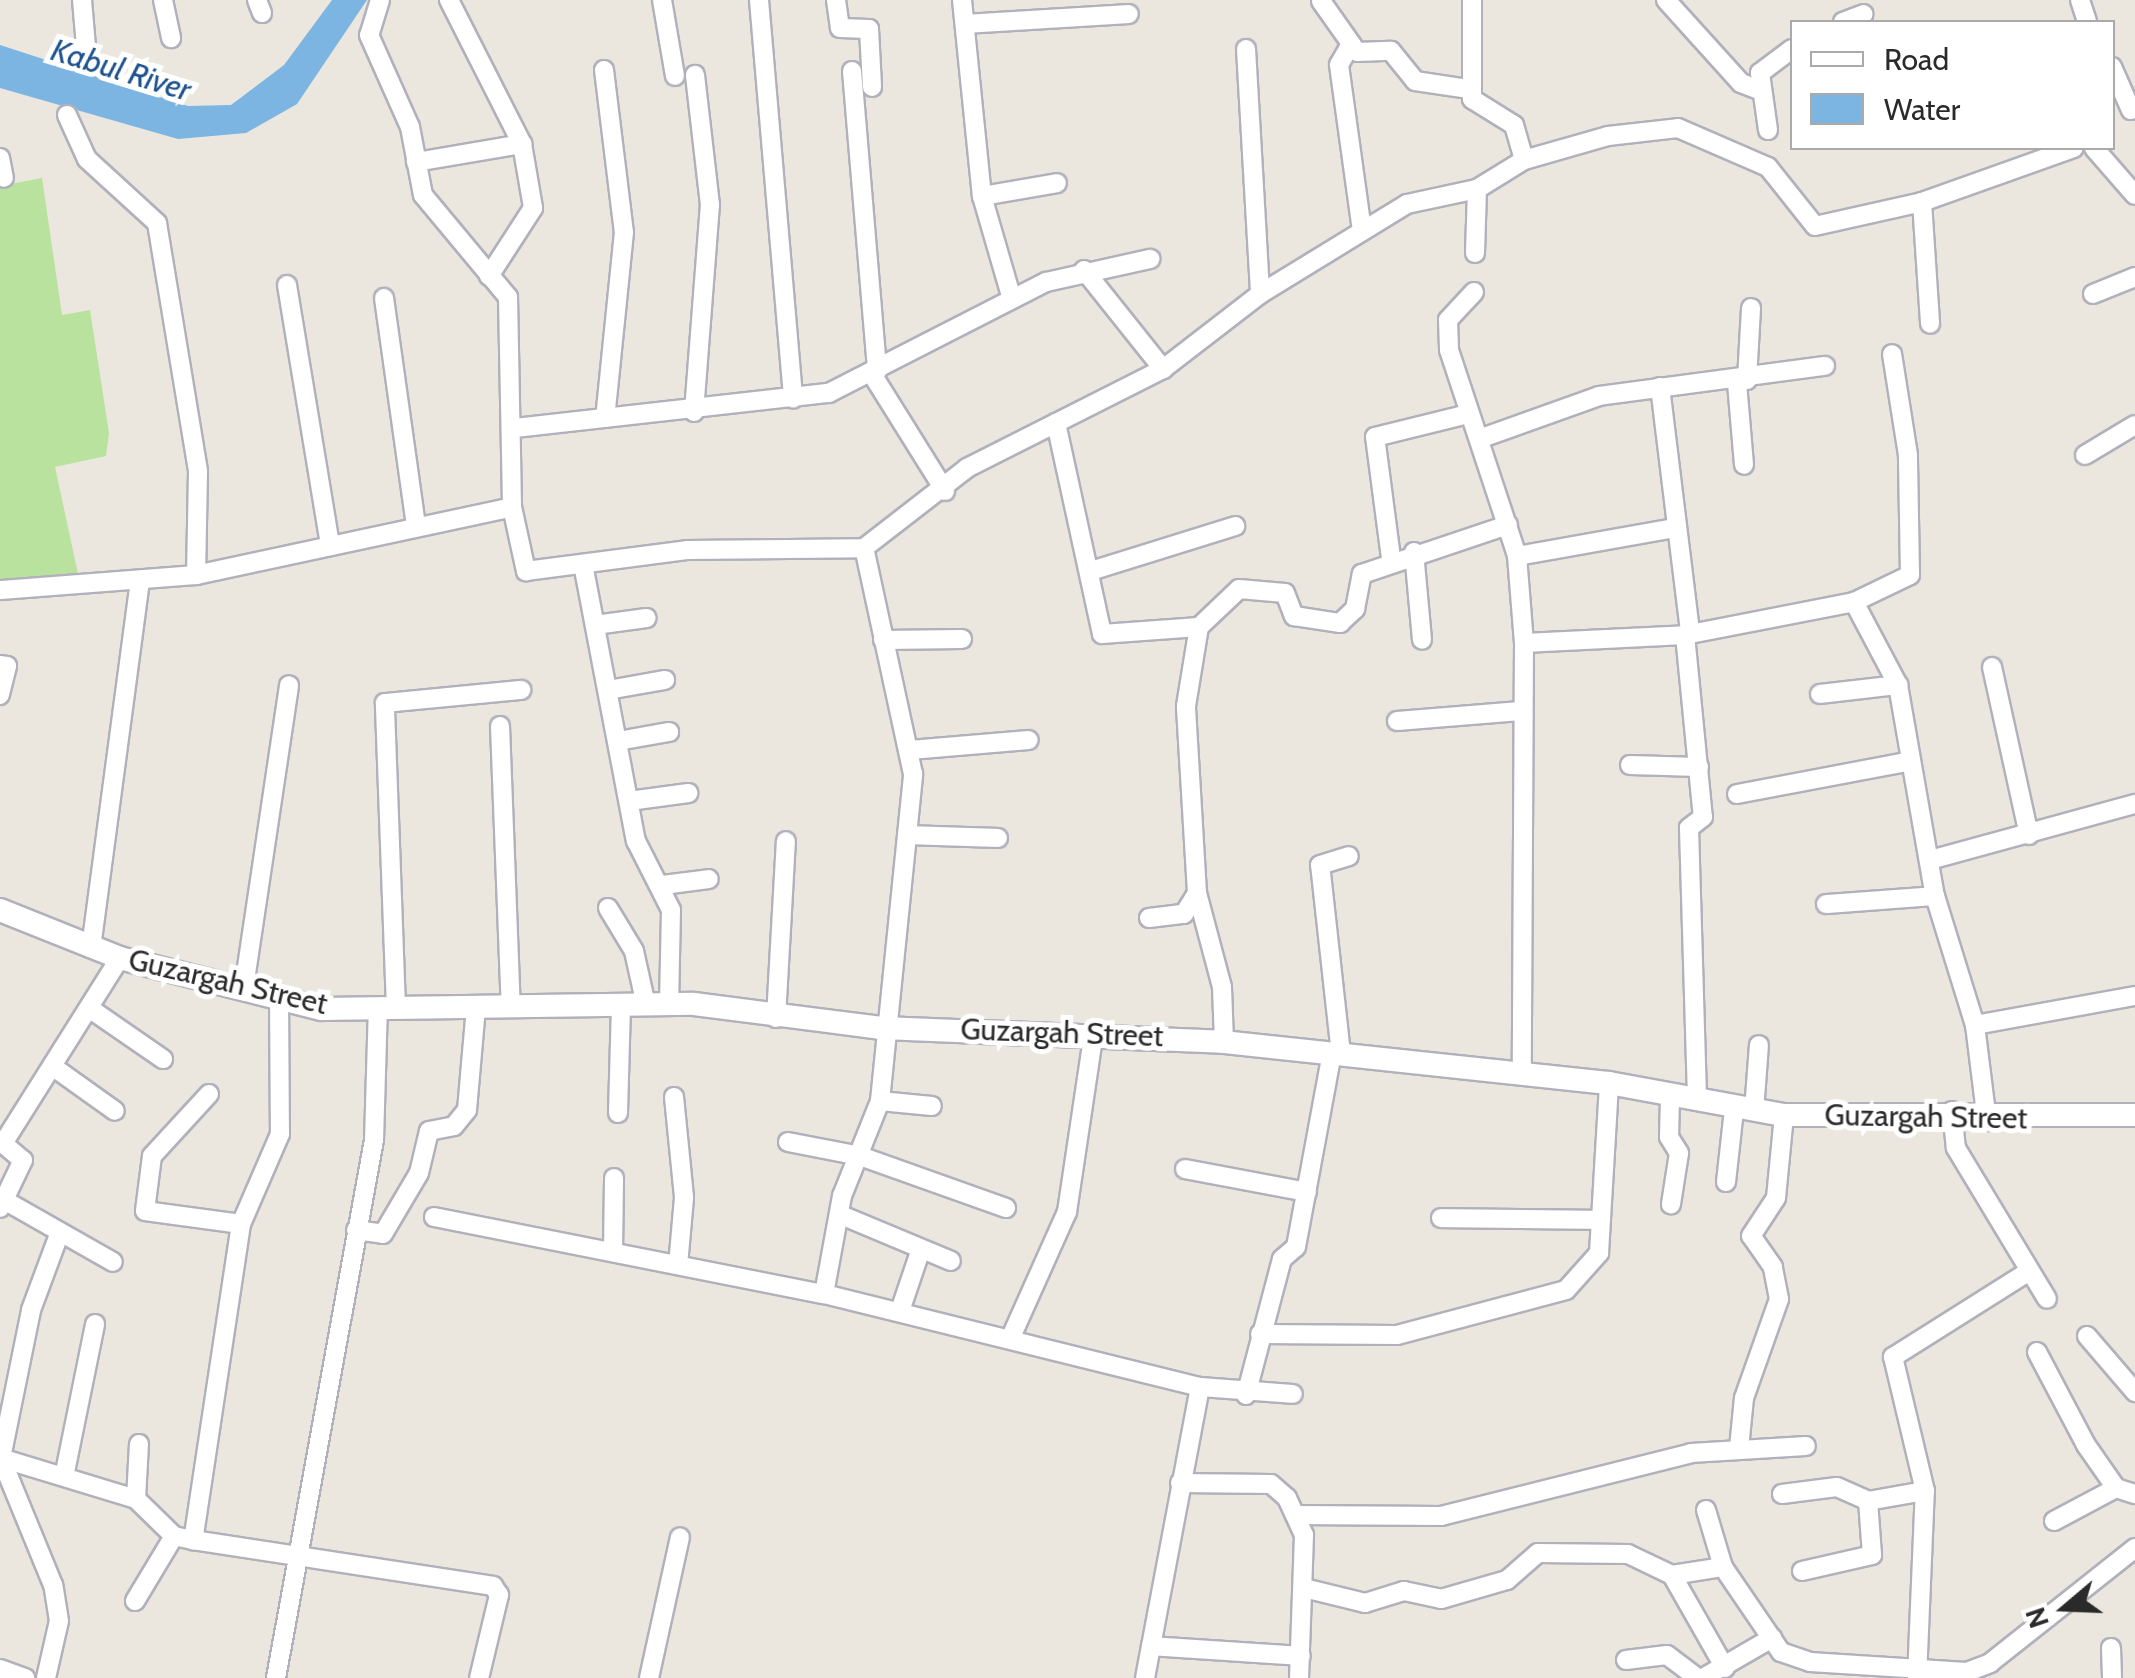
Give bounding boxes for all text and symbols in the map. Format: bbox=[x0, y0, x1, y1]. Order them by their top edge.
legend bbox=[1790, 20, 2115, 150]
water label: Kabul River bbox=[46, 31, 196, 109]
text: Road bbox=[1884, 41, 1949, 78]
text: Water bbox=[1884, 91, 1960, 128]
street label: Guzargah Street bbox=[125, 942, 331, 1022]
street label: Guzargah Street bbox=[960, 1011, 1164, 1055]
street label: Guzargah Street bbox=[1824, 1097, 2028, 1137]
north arrow bbox=[2015, 1558, 2115, 1658]
text: N bbox=[2017, 1603, 2056, 1633]

